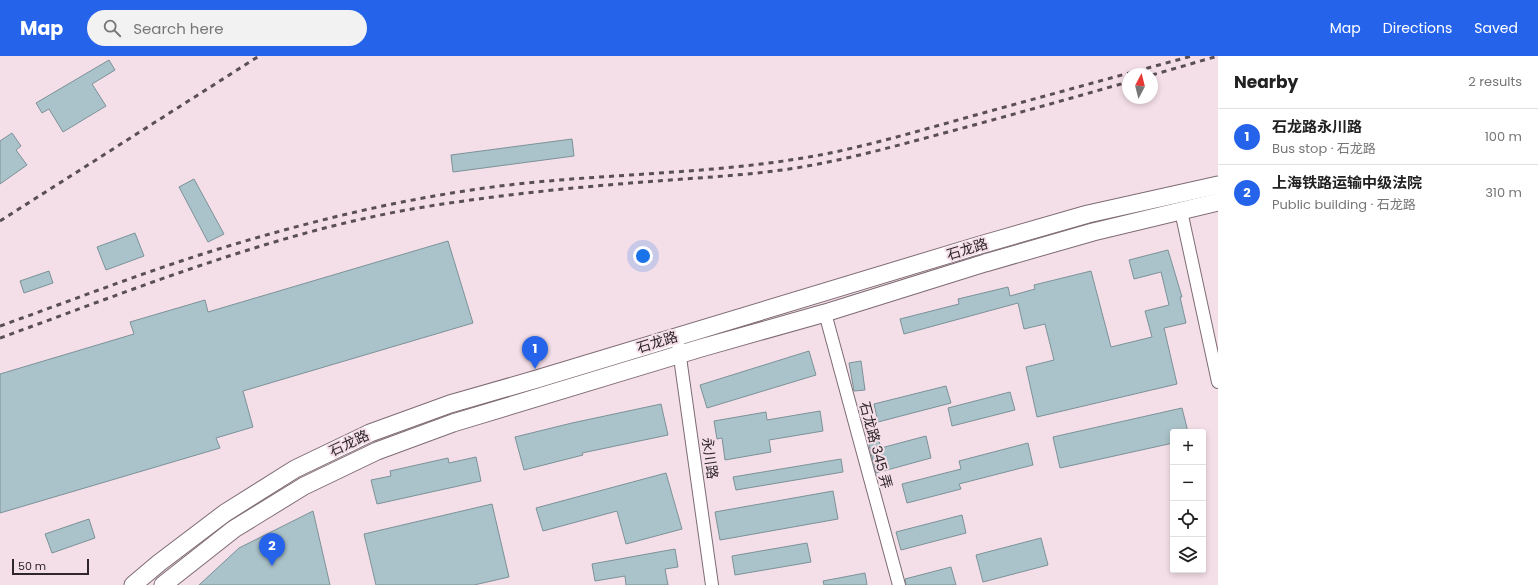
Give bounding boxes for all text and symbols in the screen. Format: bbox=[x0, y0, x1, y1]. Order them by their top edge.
search box bbox=[87, 10, 367, 46]
text: Map bbox=[20, 15, 63, 42]
icon: search bbox=[101, 17, 123, 39]
text: Search here bbox=[133, 18, 224, 39]
text: Map bbox=[1330, 18, 1361, 38]
text: Directions bbox=[1383, 18, 1452, 38]
text: Saved bbox=[1474, 18, 1518, 38]
north arrow bbox=[1122, 68, 1158, 104]
text: Nearby bbox=[1234, 70, 1298, 94]
text: 2 results bbox=[1468, 72, 1522, 91]
text: 石龙路永川路 bbox=[1272, 116, 1362, 137]
text: 1 bbox=[1245, 127, 1249, 146]
text: 100 m bbox=[1485, 127, 1522, 146]
text: Bus stop · 石龙路 bbox=[1272, 139, 1376, 158]
text: 上海铁路运输中级法院 bbox=[1272, 172, 1422, 193]
text: 2 bbox=[1243, 183, 1251, 202]
text: 310 m bbox=[1485, 183, 1522, 202]
text: Public building · 石龙路 bbox=[1272, 195, 1416, 214]
street label: 石龙路 bbox=[944, 233, 990, 265]
your location bbox=[633, 246, 653, 266]
street label: 石龙路 bbox=[634, 326, 680, 358]
pin: 1 bbox=[522, 336, 548, 369]
street label: 石龙路 345 弄 bbox=[855, 399, 897, 491]
street label: 石龙路 bbox=[326, 425, 372, 461]
map controls bbox=[1170, 429, 1206, 573]
button: + bbox=[1170, 429, 1206, 465]
street label: 永川路 bbox=[697, 436, 723, 480]
button: − bbox=[1170, 465, 1206, 501]
button: locate bbox=[1170, 501, 1206, 537]
pin: 2 bbox=[259, 533, 285, 566]
button: layers bbox=[1170, 537, 1206, 573]
scale bar bbox=[12, 557, 89, 576]
text: 50 m bbox=[18, 558, 46, 574]

